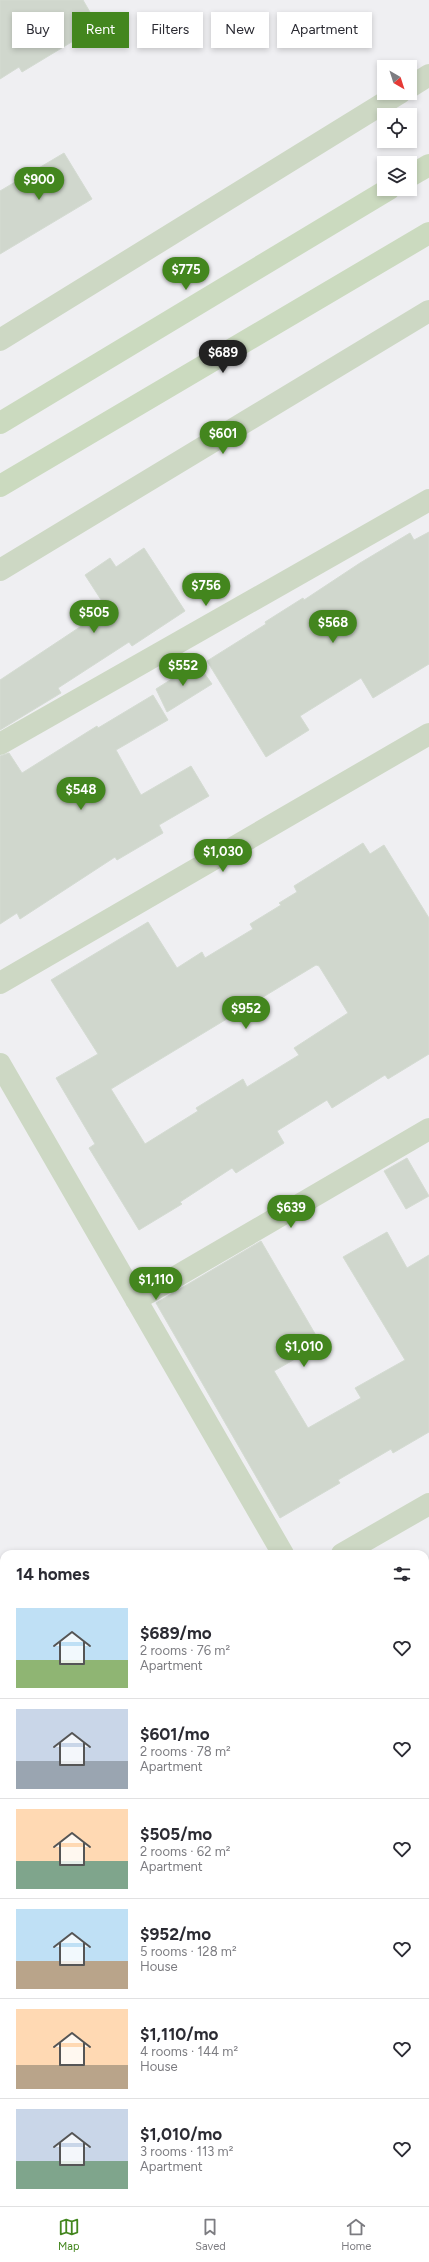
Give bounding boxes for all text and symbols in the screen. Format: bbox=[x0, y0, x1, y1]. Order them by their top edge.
chip: Buy bbox=[12, 12, 64, 48]
chip: Rent bbox=[72, 12, 129, 48]
chip: Filters bbox=[137, 12, 203, 48]
chip: New bbox=[211, 12, 269, 48]
chip: Apartment bbox=[277, 12, 372, 48]
north arrow bbox=[377, 60, 417, 100]
map controls bbox=[377, 60, 417, 196]
button: locate bbox=[377, 108, 417, 148]
button: layers bbox=[377, 156, 417, 196]
pin: $900 bbox=[15, 167, 63, 201]
text: $900 bbox=[23, 172, 55, 187]
pin: $775 bbox=[162, 257, 210, 291]
text: $775 bbox=[171, 262, 201, 277]
pin: $689 bbox=[199, 340, 247, 374]
text: $689 bbox=[208, 345, 238, 360]
pin: $601 bbox=[199, 421, 247, 455]
text: $601 bbox=[209, 426, 237, 441]
pin: $756 bbox=[182, 573, 230, 607]
text: $756 bbox=[191, 578, 221, 593]
pin: $505 bbox=[70, 600, 118, 634]
text: $505 bbox=[79, 605, 109, 620]
pin: $568 bbox=[309, 610, 357, 644]
text: $568 bbox=[318, 615, 348, 630]
pin: $552 bbox=[159, 653, 207, 687]
text: $552 bbox=[168, 658, 198, 673]
pin: $548 bbox=[57, 777, 105, 811]
text: $548 bbox=[66, 782, 96, 797]
pin: $1,030 bbox=[190, 839, 256, 873]
text: $1,030 bbox=[203, 844, 243, 859]
pin: $952 bbox=[222, 996, 270, 1030]
text: $952 bbox=[231, 1001, 261, 1016]
pin: $639 bbox=[267, 1195, 315, 1229]
text: $639 bbox=[276, 1200, 306, 1215]
pin: $1,110 bbox=[123, 1267, 189, 1301]
text: $1,110 bbox=[138, 1272, 174, 1287]
pin: $1,010 bbox=[271, 1334, 337, 1368]
text: $1,010 bbox=[285, 1339, 323, 1354]
icon: filters bbox=[391, 1563, 413, 1585]
text: 14 homes bbox=[16, 1564, 90, 1584]
text: $689/mo bbox=[140, 1623, 212, 1643]
icon: home bbox=[48, 1624, 96, 1672]
icon: heart bbox=[391, 1637, 413, 1659]
text: 2 rooms · 76 m² bbox=[140, 1643, 230, 1658]
text: Apartment bbox=[140, 1658, 203, 1673]
text: $601/mo bbox=[140, 1724, 210, 1744]
icon: home bbox=[48, 1725, 96, 1773]
icon: heart bbox=[391, 1738, 413, 1760]
text: 2 rooms · 78 m² bbox=[140, 1744, 231, 1759]
text: Apartment bbox=[140, 1759, 203, 1774]
text: $505/mo bbox=[140, 1824, 212, 1844]
icon: home bbox=[48, 1825, 96, 1873]
icon: heart bbox=[391, 1838, 413, 1860]
text: 2 rooms · 62 m² bbox=[140, 1844, 230, 1859]
text: Apartment bbox=[140, 1859, 203, 1874]
text: $952/mo bbox=[140, 1924, 211, 1944]
icon: home bbox=[48, 1925, 96, 1973]
icon: heart bbox=[391, 1938, 413, 1960]
text: 5 rooms · 128 m² bbox=[140, 1944, 237, 1959]
text: House bbox=[140, 1959, 178, 1974]
text: $1,110/mo bbox=[140, 2024, 218, 2044]
icon: home bbox=[48, 2025, 96, 2073]
icon: heart bbox=[391, 2038, 413, 2060]
text: 4 rooms · 144 m² bbox=[140, 2044, 238, 2059]
text: House bbox=[140, 2059, 178, 2074]
text: $1,010/mo bbox=[140, 2124, 222, 2144]
icon: home bbox=[48, 2125, 96, 2173]
icon: heart bbox=[391, 2138, 413, 2160]
text: 3 rooms · 113 m² bbox=[140, 2144, 233, 2159]
text: Apartment bbox=[140, 2159, 203, 2174]
tab: Map bbox=[58, 2216, 80, 2253]
tab: Saved bbox=[195, 2216, 226, 2253]
tab: Home bbox=[341, 2216, 371, 2253]

